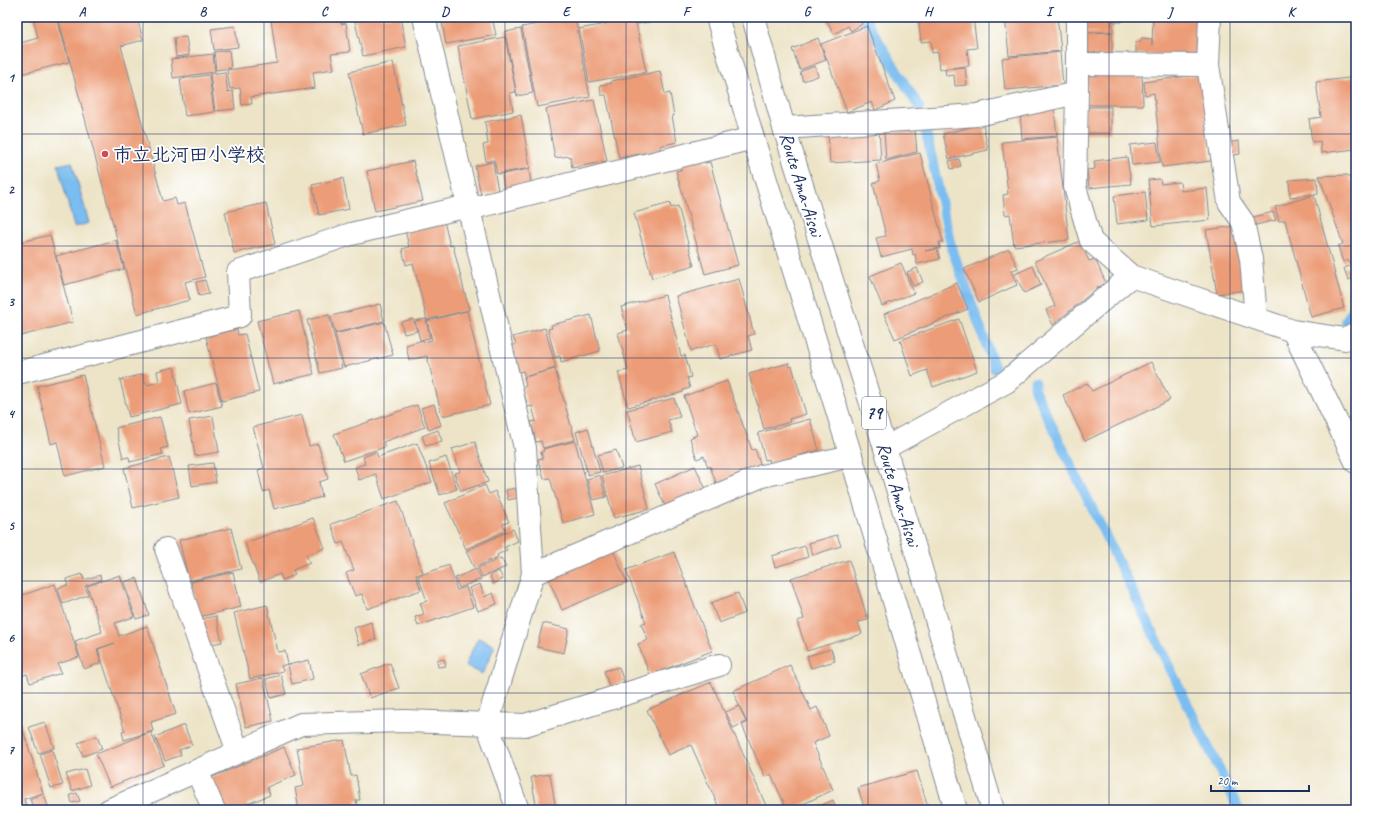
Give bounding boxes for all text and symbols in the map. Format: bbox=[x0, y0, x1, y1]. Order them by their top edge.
text: A bbox=[79, 4, 87, 20]
text: B bbox=[200, 4, 208, 20]
text: C bbox=[321, 4, 329, 20]
text: D bbox=[441, 4, 450, 20]
text: E bbox=[563, 4, 572, 20]
text: F bbox=[683, 4, 692, 20]
text: G bbox=[804, 4, 812, 20]
text: H bbox=[924, 4, 934, 20]
text: I bbox=[1046, 4, 1055, 20]
text: J bbox=[1167, 4, 1174, 20]
text: K bbox=[1288, 4, 1298, 20]
text: 1 bbox=[8, 70, 16, 86]
street label: Route Ama-Aisai bbox=[774, 130, 829, 241]
place label: 市立北河田小学校 bbox=[113, 143, 265, 167]
marker: 市立北河田小学校 bbox=[100, 149, 110, 159]
text: 2 bbox=[8, 182, 15, 198]
text: 3 bbox=[8, 294, 15, 310]
road number: 79 bbox=[862, 397, 886, 429]
text: 4 bbox=[8, 406, 16, 422]
street label: Route Ama-Aisai bbox=[871, 440, 926, 551]
text: 5 bbox=[8, 518, 15, 534]
text: 6 bbox=[8, 630, 15, 646]
text: 7 bbox=[8, 742, 15, 758]
scale bar bbox=[1211, 767, 1309, 793]
text: 20 m bbox=[1217, 773, 1239, 789]

